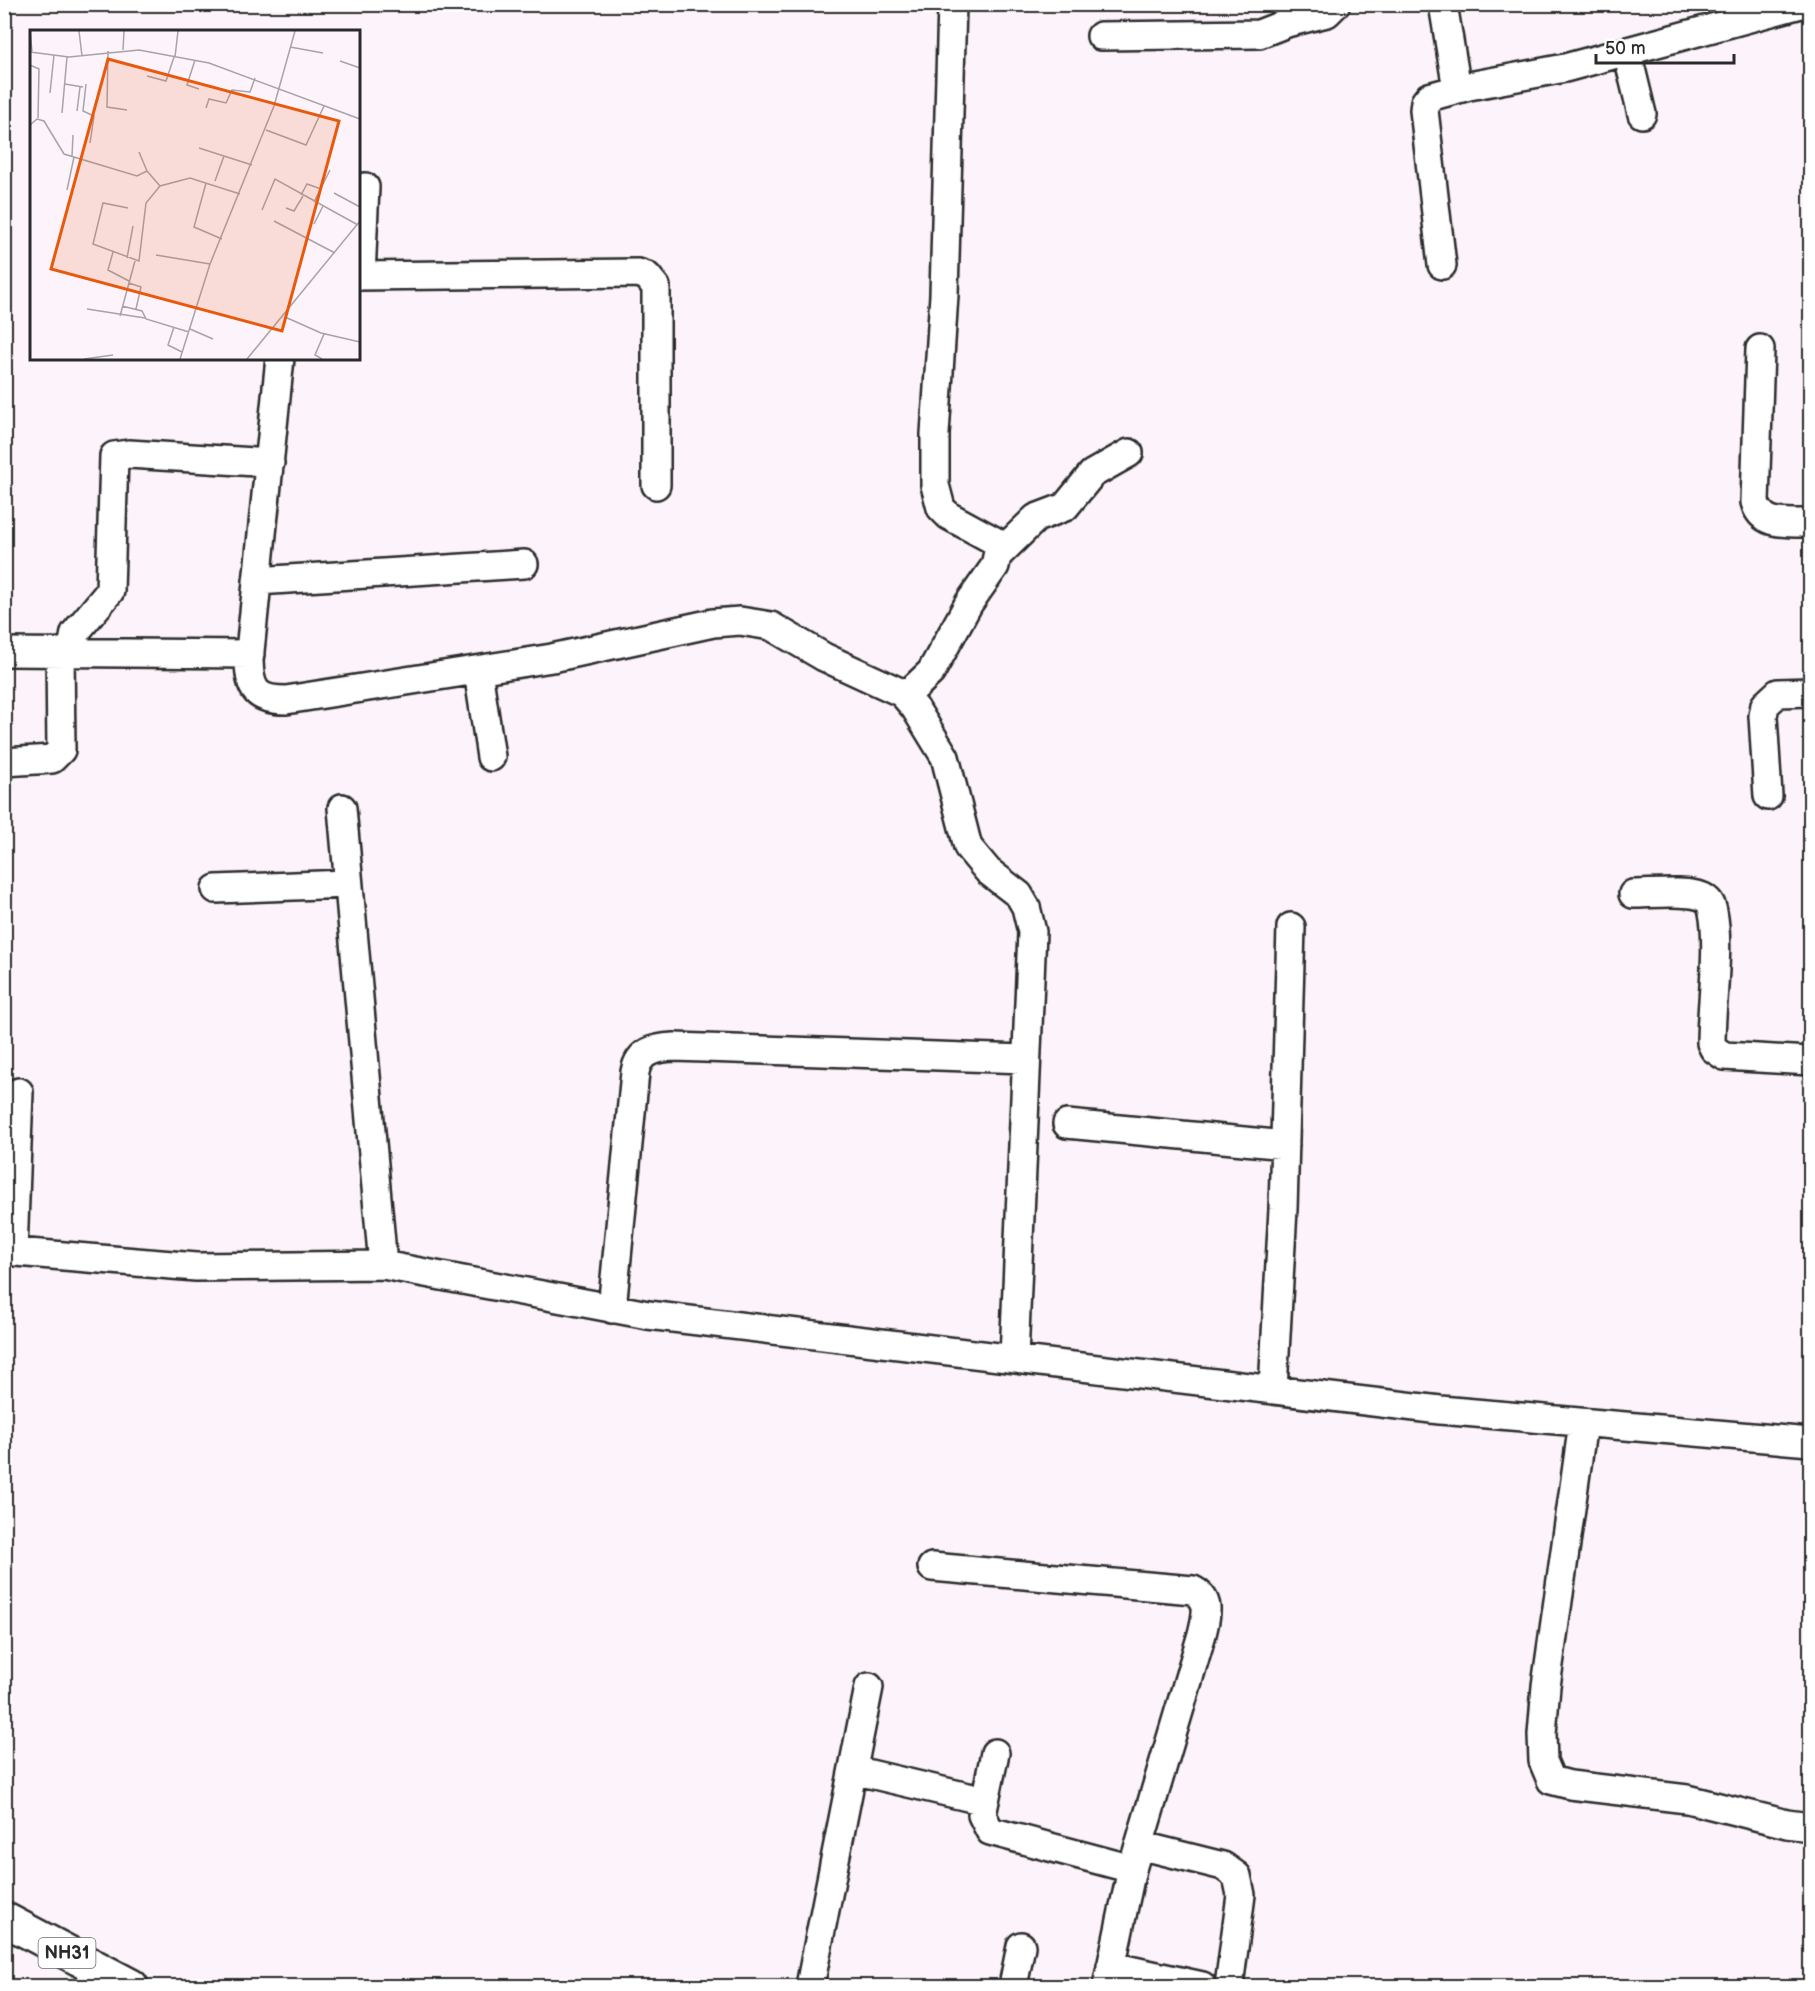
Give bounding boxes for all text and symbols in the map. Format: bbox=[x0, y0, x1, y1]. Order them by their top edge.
scale bar bbox=[1596, 27, 1734, 65]
inset map bbox=[30, 30, 360, 360]
text: 50 m bbox=[1605, 38, 1646, 59]
road number: NH31 bbox=[38, 1938, 96, 1968]

